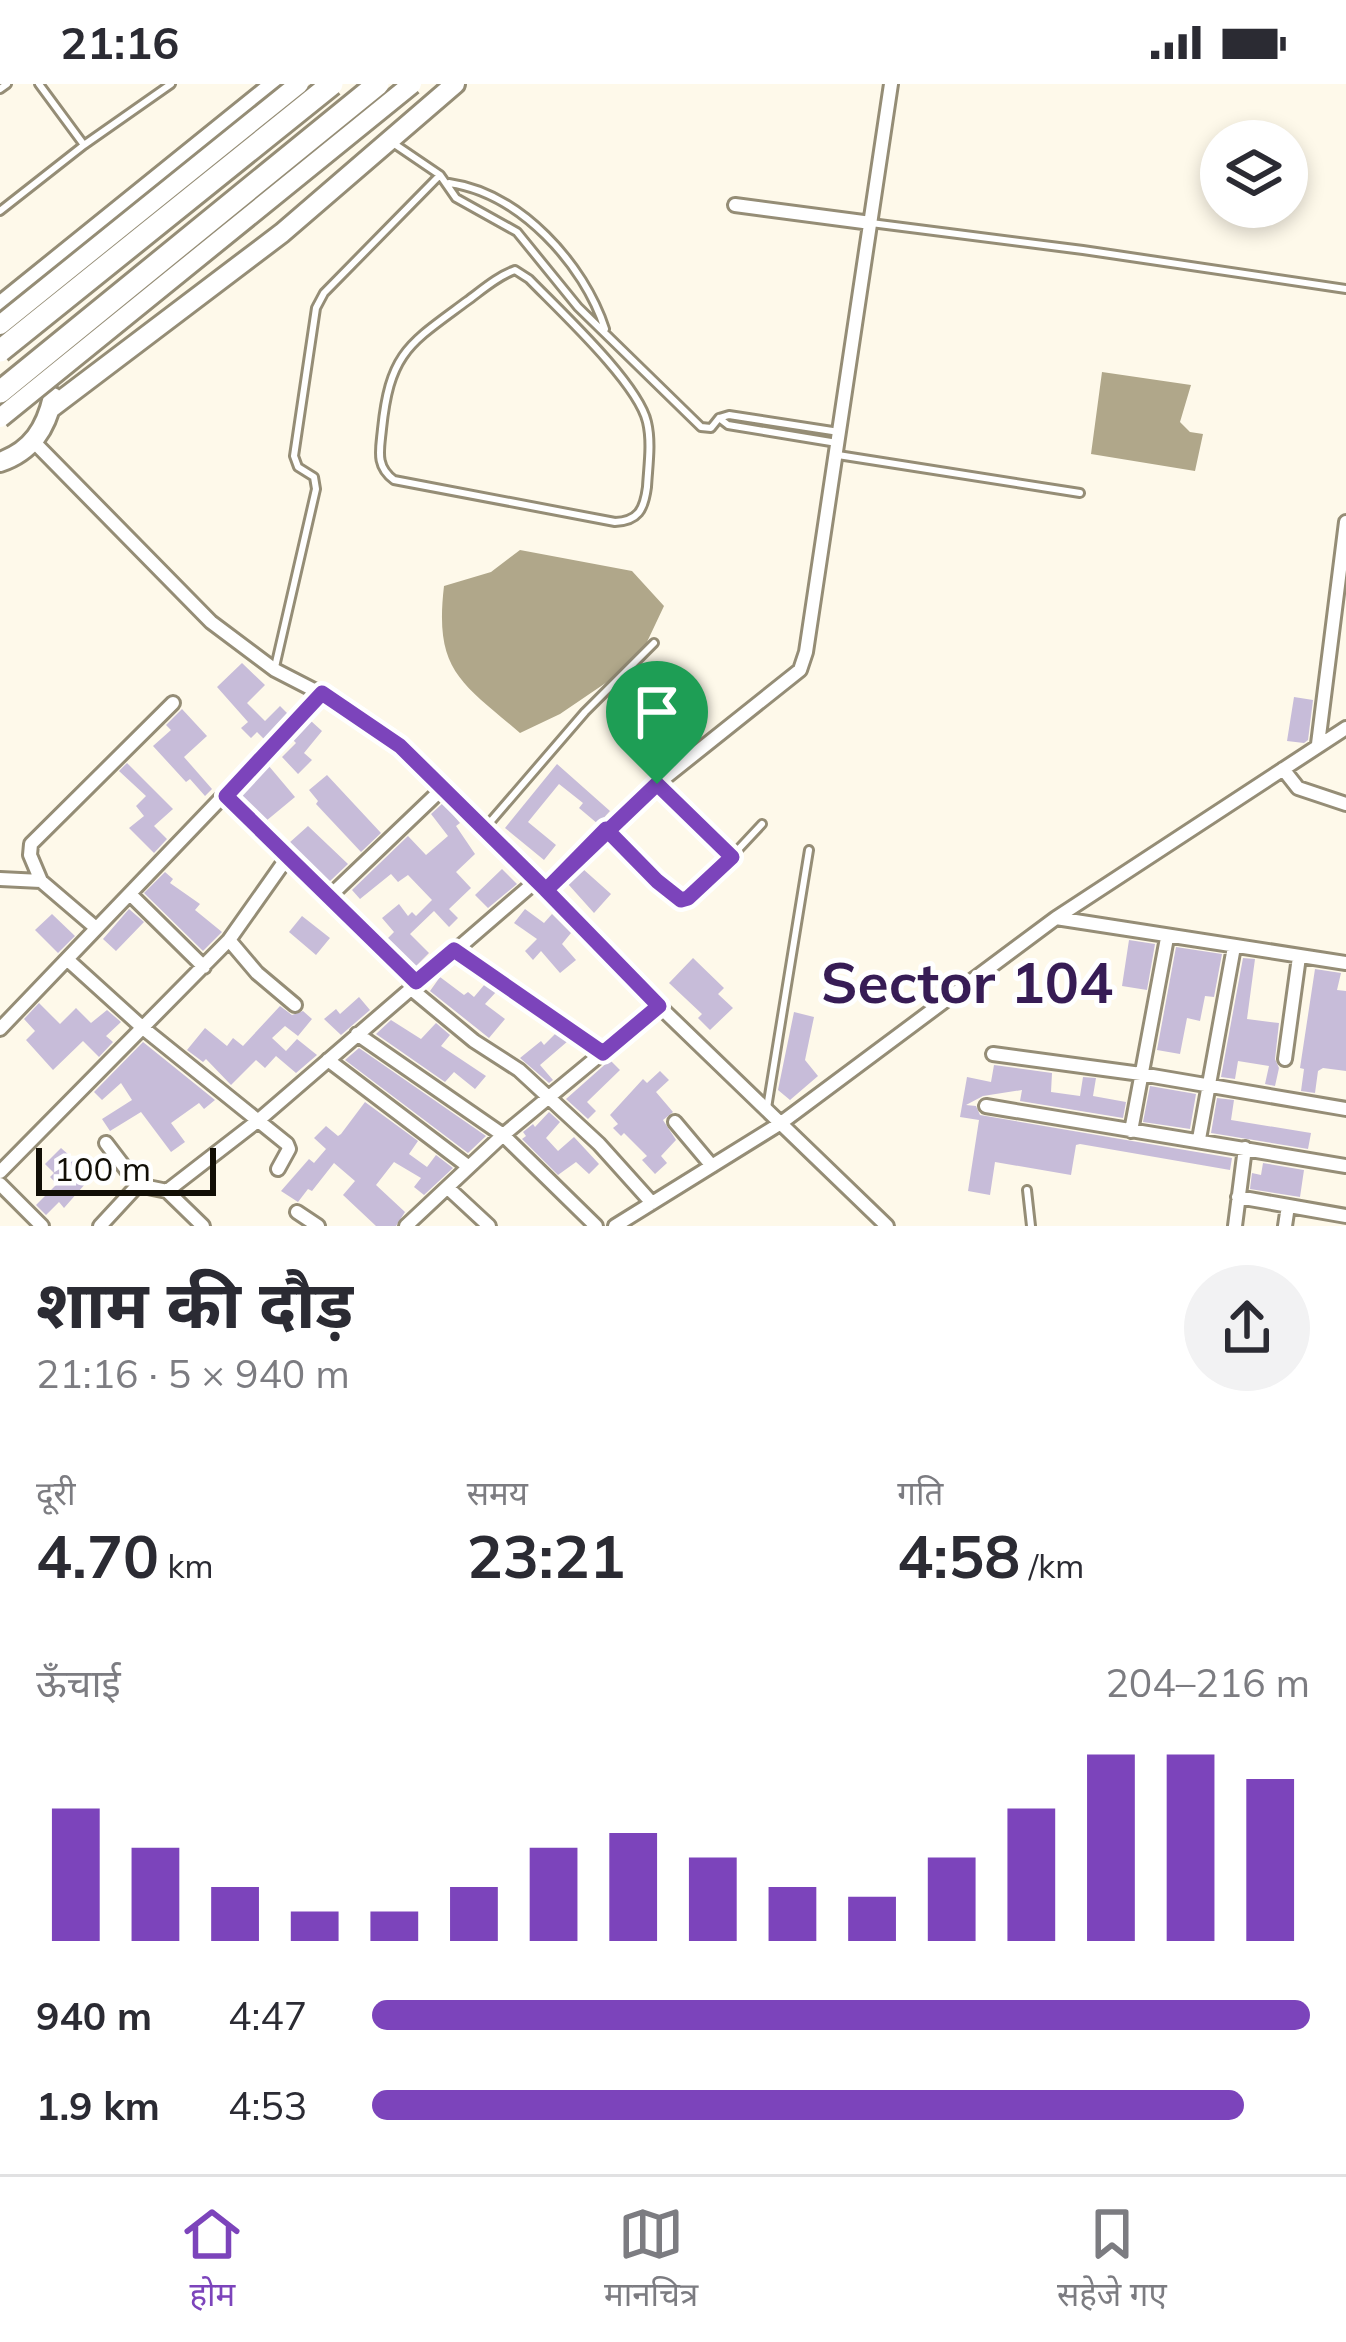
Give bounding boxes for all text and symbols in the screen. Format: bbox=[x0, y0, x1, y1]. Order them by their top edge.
text: 21:16 bbox=[60, 14, 179, 70]
map controls bbox=[1200, 120, 1308, 228]
button: layers bbox=[1200, 120, 1308, 228]
pin bbox=[606, 661, 708, 784]
icon: arrive bbox=[624, 679, 690, 745]
district label: Sector 104 bbox=[821, 946, 1113, 1017]
scale bar bbox=[36, 1142, 216, 1195]
text: 100 m bbox=[54, 1148, 151, 1189]
text: शाम की दौड़ bbox=[36, 1262, 353, 1345]
button: share bbox=[1184, 1265, 1310, 1391]
text: 21:16 · 5 × 940 m bbox=[36, 1349, 350, 1398]
text: दूरी bbox=[36, 1472, 76, 1513]
text: समय bbox=[467, 1472, 528, 1513]
text: गति bbox=[897, 1472, 943, 1513]
text: 4.70 bbox=[36, 1518, 159, 1593]
text: 23:21 bbox=[467, 1518, 626, 1593]
text: 4:58 bbox=[897, 1518, 1020, 1593]
text: km bbox=[159, 1545, 213, 1586]
text: /km bbox=[1020, 1545, 1084, 1586]
text: ऊँचाई bbox=[36, 1658, 121, 1707]
text: 204–216 m bbox=[1105, 1658, 1310, 1707]
text: 940 m bbox=[36, 1991, 152, 2040]
text: 4:47 bbox=[228, 1991, 307, 2040]
text: 1.9 km bbox=[36, 2081, 160, 2130]
text: 4:53 bbox=[228, 2081, 307, 2130]
tab: होम bbox=[179, 2201, 245, 2319]
tab: मानचित्र bbox=[604, 2201, 698, 2319]
tab: सहेजे गए bbox=[1057, 2201, 1167, 2319]

